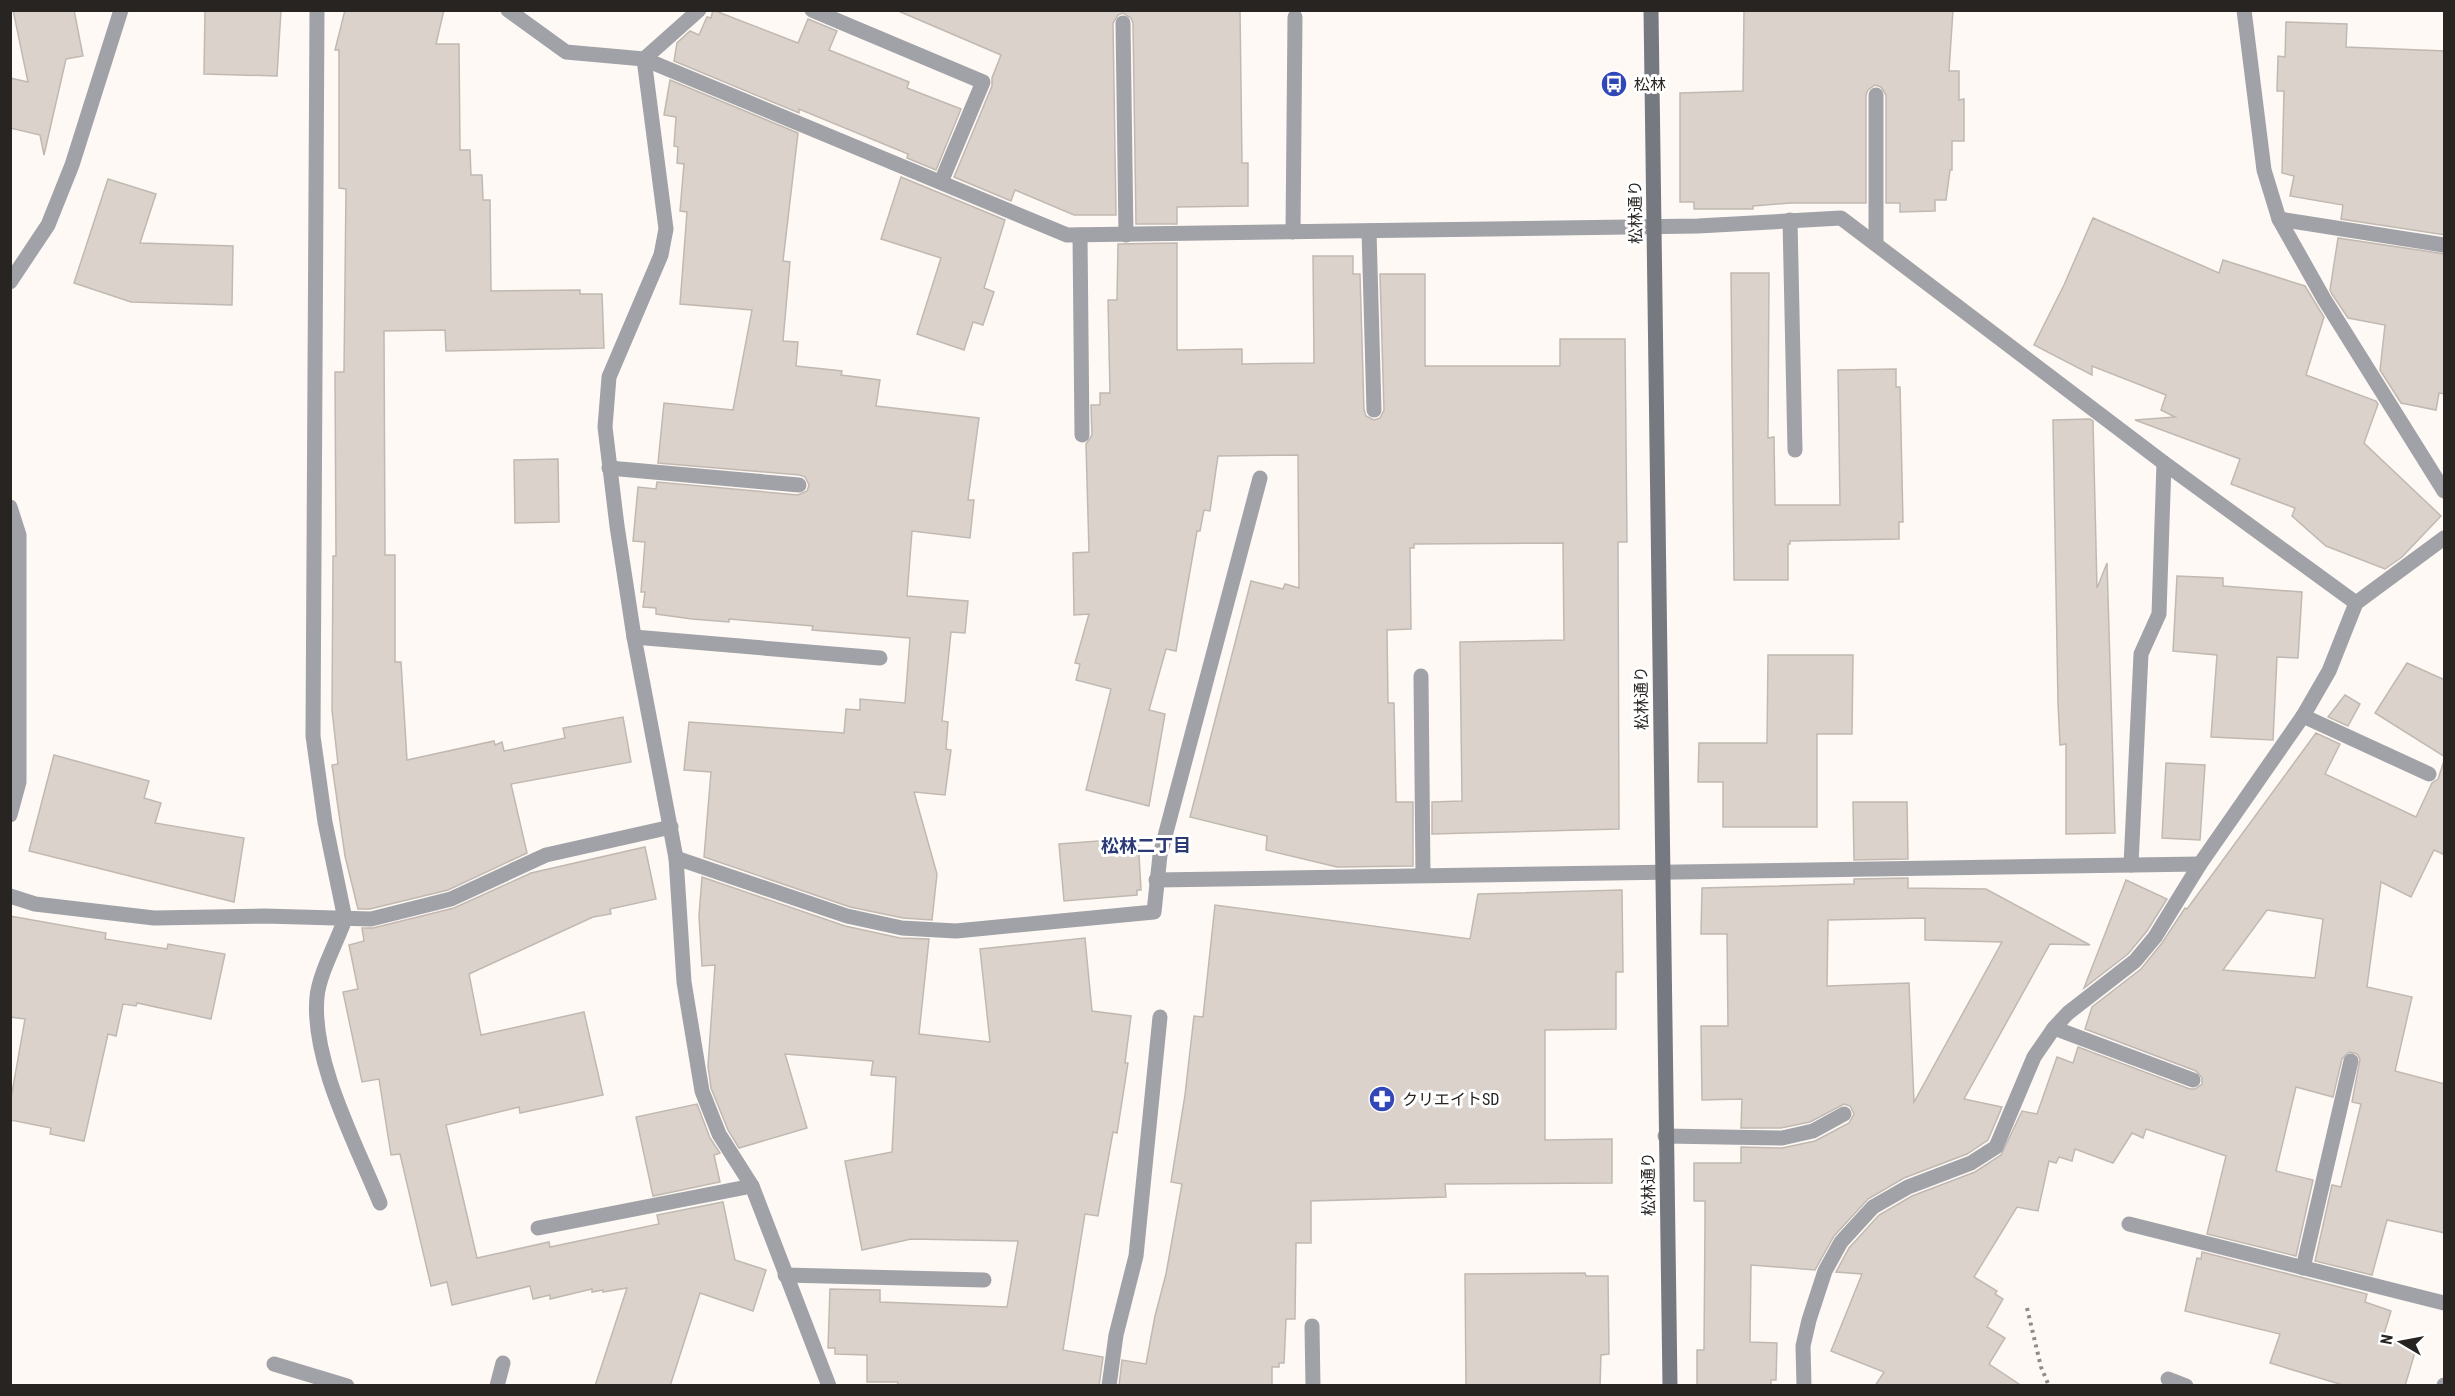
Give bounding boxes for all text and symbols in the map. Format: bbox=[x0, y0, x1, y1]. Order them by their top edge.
bus stop icon: 松林 bbox=[1599, 69, 1629, 99]
place label: 松林 bbox=[1634, 75, 1666, 94]
street label: 松林通り bbox=[1625, 180, 1646, 244]
street label: 松林通り bbox=[1631, 666, 1652, 730]
district label: 松林二丁目 bbox=[1101, 835, 1191, 856]
pharmacy icon: クリエイトSD bbox=[1367, 1084, 1397, 1114]
place label: クリエイトSD bbox=[1402, 1090, 1499, 1109]
street label: 松林通り bbox=[1638, 1152, 1659, 1216]
north arrow bbox=[2371, 1312, 2431, 1372]
text: N bbox=[2377, 1333, 2397, 1346]

